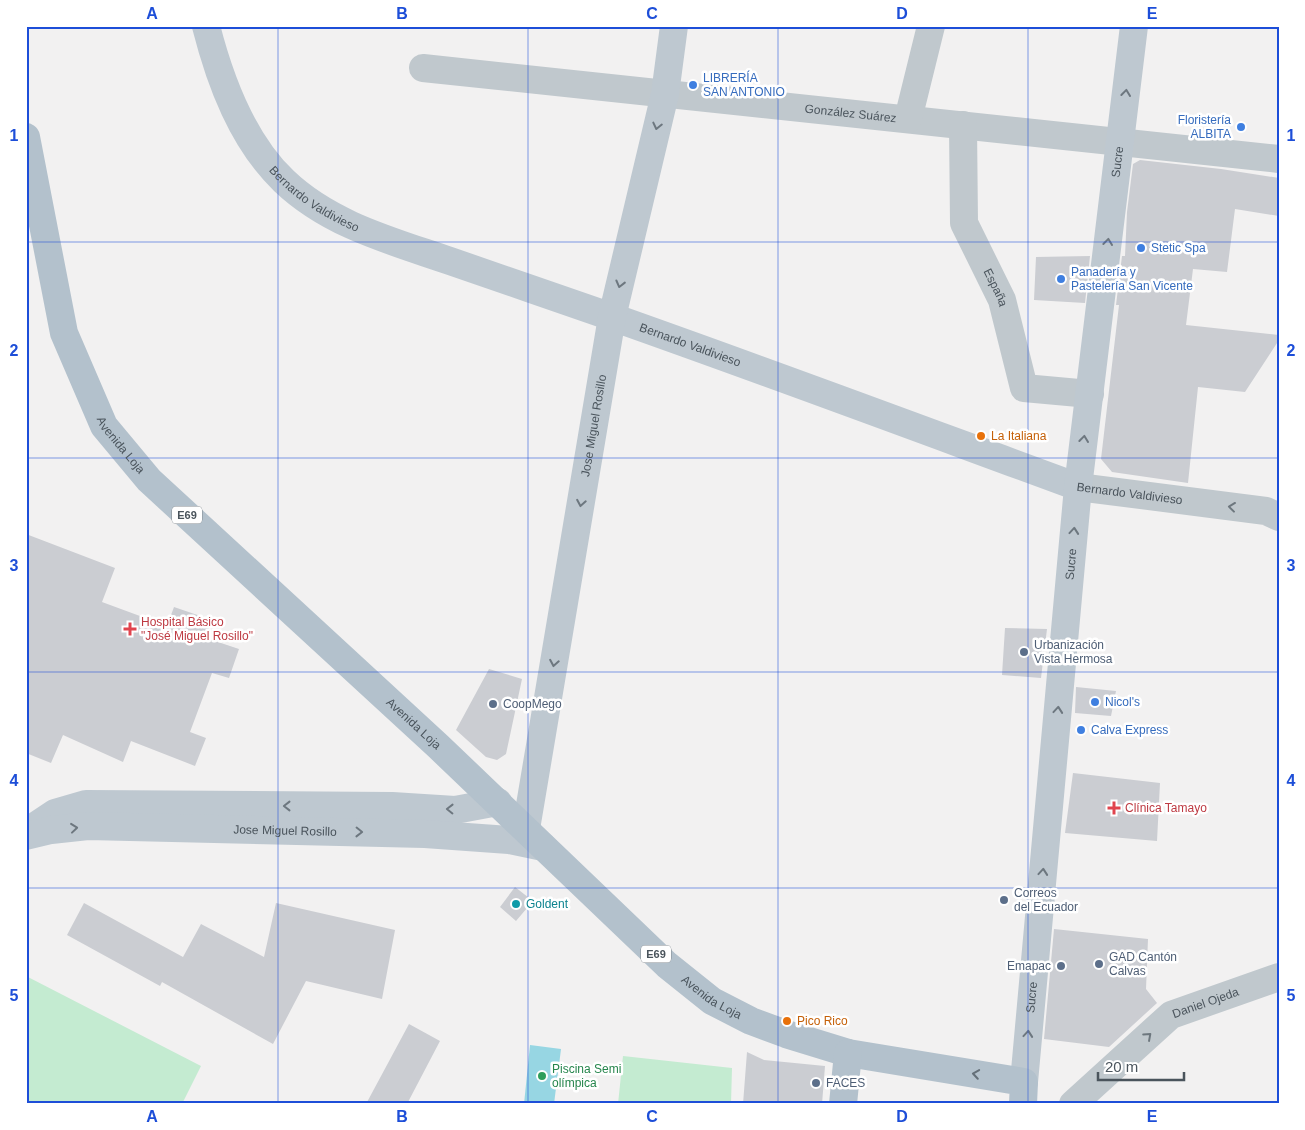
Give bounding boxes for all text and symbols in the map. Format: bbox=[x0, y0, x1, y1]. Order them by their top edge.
text: A bbox=[146, 5, 158, 22]
text: B bbox=[396, 5, 408, 22]
text: C bbox=[646, 5, 658, 22]
text: D bbox=[896, 5, 908, 22]
text: E bbox=[1147, 5, 1158, 22]
place label: LIBRERÍA SAN ANTONIO bbox=[703, 70, 785, 99]
marker: LIBRERÍA SAN ANTONIO bbox=[687, 79, 699, 91]
one-way arrow bbox=[1120, 89, 1131, 97]
street label: González Suárez bbox=[804, 102, 897, 125]
place label: Floristería ALBITA bbox=[1178, 113, 1231, 141]
marker: Floristería ALBITA bbox=[1235, 121, 1247, 133]
one-way arrow bbox=[652, 122, 663, 131]
text: 1 bbox=[10, 127, 19, 144]
text: 1 bbox=[1287, 127, 1296, 144]
street label: Sucre bbox=[1109, 145, 1126, 178]
street label: Bernardo Valdivieso bbox=[266, 163, 362, 235]
one-way arrow bbox=[1102, 238, 1113, 246]
place label: Stetic Spa bbox=[1151, 241, 1206, 255]
marker: Stetic Spa bbox=[1135, 242, 1147, 254]
place label: Panadería y Pastelería San Vicente bbox=[1071, 265, 1193, 293]
street label: España bbox=[981, 266, 1010, 308]
marker: Panadería y Pastelería San Vicente bbox=[1055, 273, 1067, 285]
one-way arrow bbox=[615, 280, 626, 289]
street label: Bernardo Valdivieso bbox=[638, 320, 743, 370]
text: 2 bbox=[10, 342, 19, 359]
text: 2 bbox=[1287, 342, 1296, 359]
street label: Jose Miguel Rosillo bbox=[578, 373, 609, 478]
street label: Avenida Loja bbox=[94, 414, 148, 477]
place label: La Italiana bbox=[991, 429, 1047, 443]
marker: La Italiana bbox=[975, 430, 987, 442]
one-way arrow bbox=[1078, 434, 1089, 442]
street label: Bernardo Valdivieso bbox=[1076, 480, 1184, 507]
one-way arrow bbox=[576, 498, 586, 507]
one-way arrow bbox=[1227, 502, 1235, 513]
road number: E69 bbox=[172, 506, 202, 524]
one-way arrow bbox=[1069, 526, 1080, 534]
street label: Sucre bbox=[1063, 548, 1079, 580]
text: 3 bbox=[10, 557, 19, 574]
text: 3 bbox=[1287, 557, 1296, 574]
place label: Hospital Básico "José Miguel Rosillo" bbox=[141, 615, 253, 643]
marker: Hospital Básico "José Miguel Rosillo" bbox=[123, 622, 137, 636]
place label: Urbanización Vista Hermosa bbox=[1034, 638, 1113, 666]
marker: Urbanización Vista Hermosa bbox=[1018, 646, 1030, 658]
one-way arrow bbox=[549, 659, 559, 667]
street label: Avenida Loja bbox=[384, 695, 444, 753]
place label: Nicol's bbox=[1105, 695, 1140, 709]
marker: Nicol's bbox=[1089, 696, 1101, 708]
place label: CoopMego bbox=[503, 697, 562, 711]
marker: CoopMego bbox=[487, 698, 499, 710]
one-way arrow bbox=[1052, 706, 1063, 714]
place label: Calva Express bbox=[1091, 723, 1168, 737]
marker: Calva Express bbox=[1075, 724, 1087, 736]
text: 4 bbox=[10, 772, 19, 789]
text: 4 bbox=[1287, 772, 1296, 789]
one-way arrow bbox=[283, 801, 291, 811]
marker: Clínica Tamayo bbox=[1107, 801, 1121, 815]
place label: Clínica Tamayo bbox=[1125, 801, 1207, 815]
one-way arrow bbox=[445, 804, 453, 814]
street label: Jose Miguel Rosillo bbox=[233, 822, 337, 839]
one-way arrow bbox=[70, 823, 78, 834]
one-way arrow bbox=[356, 827, 363, 837]
one-way arrow bbox=[1037, 867, 1048, 875]
place label: Correos del Ecuador bbox=[1014, 886, 1078, 914]
marker: Correos del Ecuador bbox=[998, 894, 1010, 906]
place label: Goldent bbox=[526, 897, 569, 911]
marker: Goldent bbox=[510, 898, 522, 910]
road number: E69 bbox=[641, 946, 671, 962]
place label: GAD Cantón Calvas bbox=[1109, 950, 1177, 978]
marker: GAD Cantón Calvas bbox=[1093, 958, 1105, 970]
place label: Emapac bbox=[1007, 959, 1051, 973]
marker: Emapac bbox=[1055, 960, 1067, 972]
street label: Avenida Loja bbox=[679, 972, 744, 1022]
street label: Sucre bbox=[1023, 981, 1040, 1014]
street label: Daniel Ojeda bbox=[1170, 985, 1241, 1021]
text: 5 bbox=[10, 987, 19, 1004]
text: 5 bbox=[1287, 987, 1296, 1004]
place label: Pico Rico bbox=[797, 1014, 848, 1028]
marker: Pico Rico bbox=[781, 1015, 793, 1027]
one-way arrow bbox=[1023, 1029, 1034, 1037]
one-way arrow bbox=[1143, 1033, 1152, 1042]
scale bar bbox=[1098, 1050, 1184, 1082]
text: 20 m bbox=[1105, 1058, 1138, 1075]
place label: Piscina Semi olímpica bbox=[552, 1062, 621, 1090]
marker: Piscina Semi olímpica bbox=[536, 1070, 548, 1082]
one-way arrow bbox=[971, 1070, 980, 1080]
place label: FACES bbox=[826, 1076, 865, 1090]
marker: FACES bbox=[810, 1077, 822, 1089]
text: A bbox=[146, 1108, 158, 1125]
text: B bbox=[396, 1108, 408, 1125]
text: C bbox=[646, 1108, 658, 1125]
text: D bbox=[896, 1108, 908, 1125]
text: E bbox=[1147, 1108, 1158, 1125]

